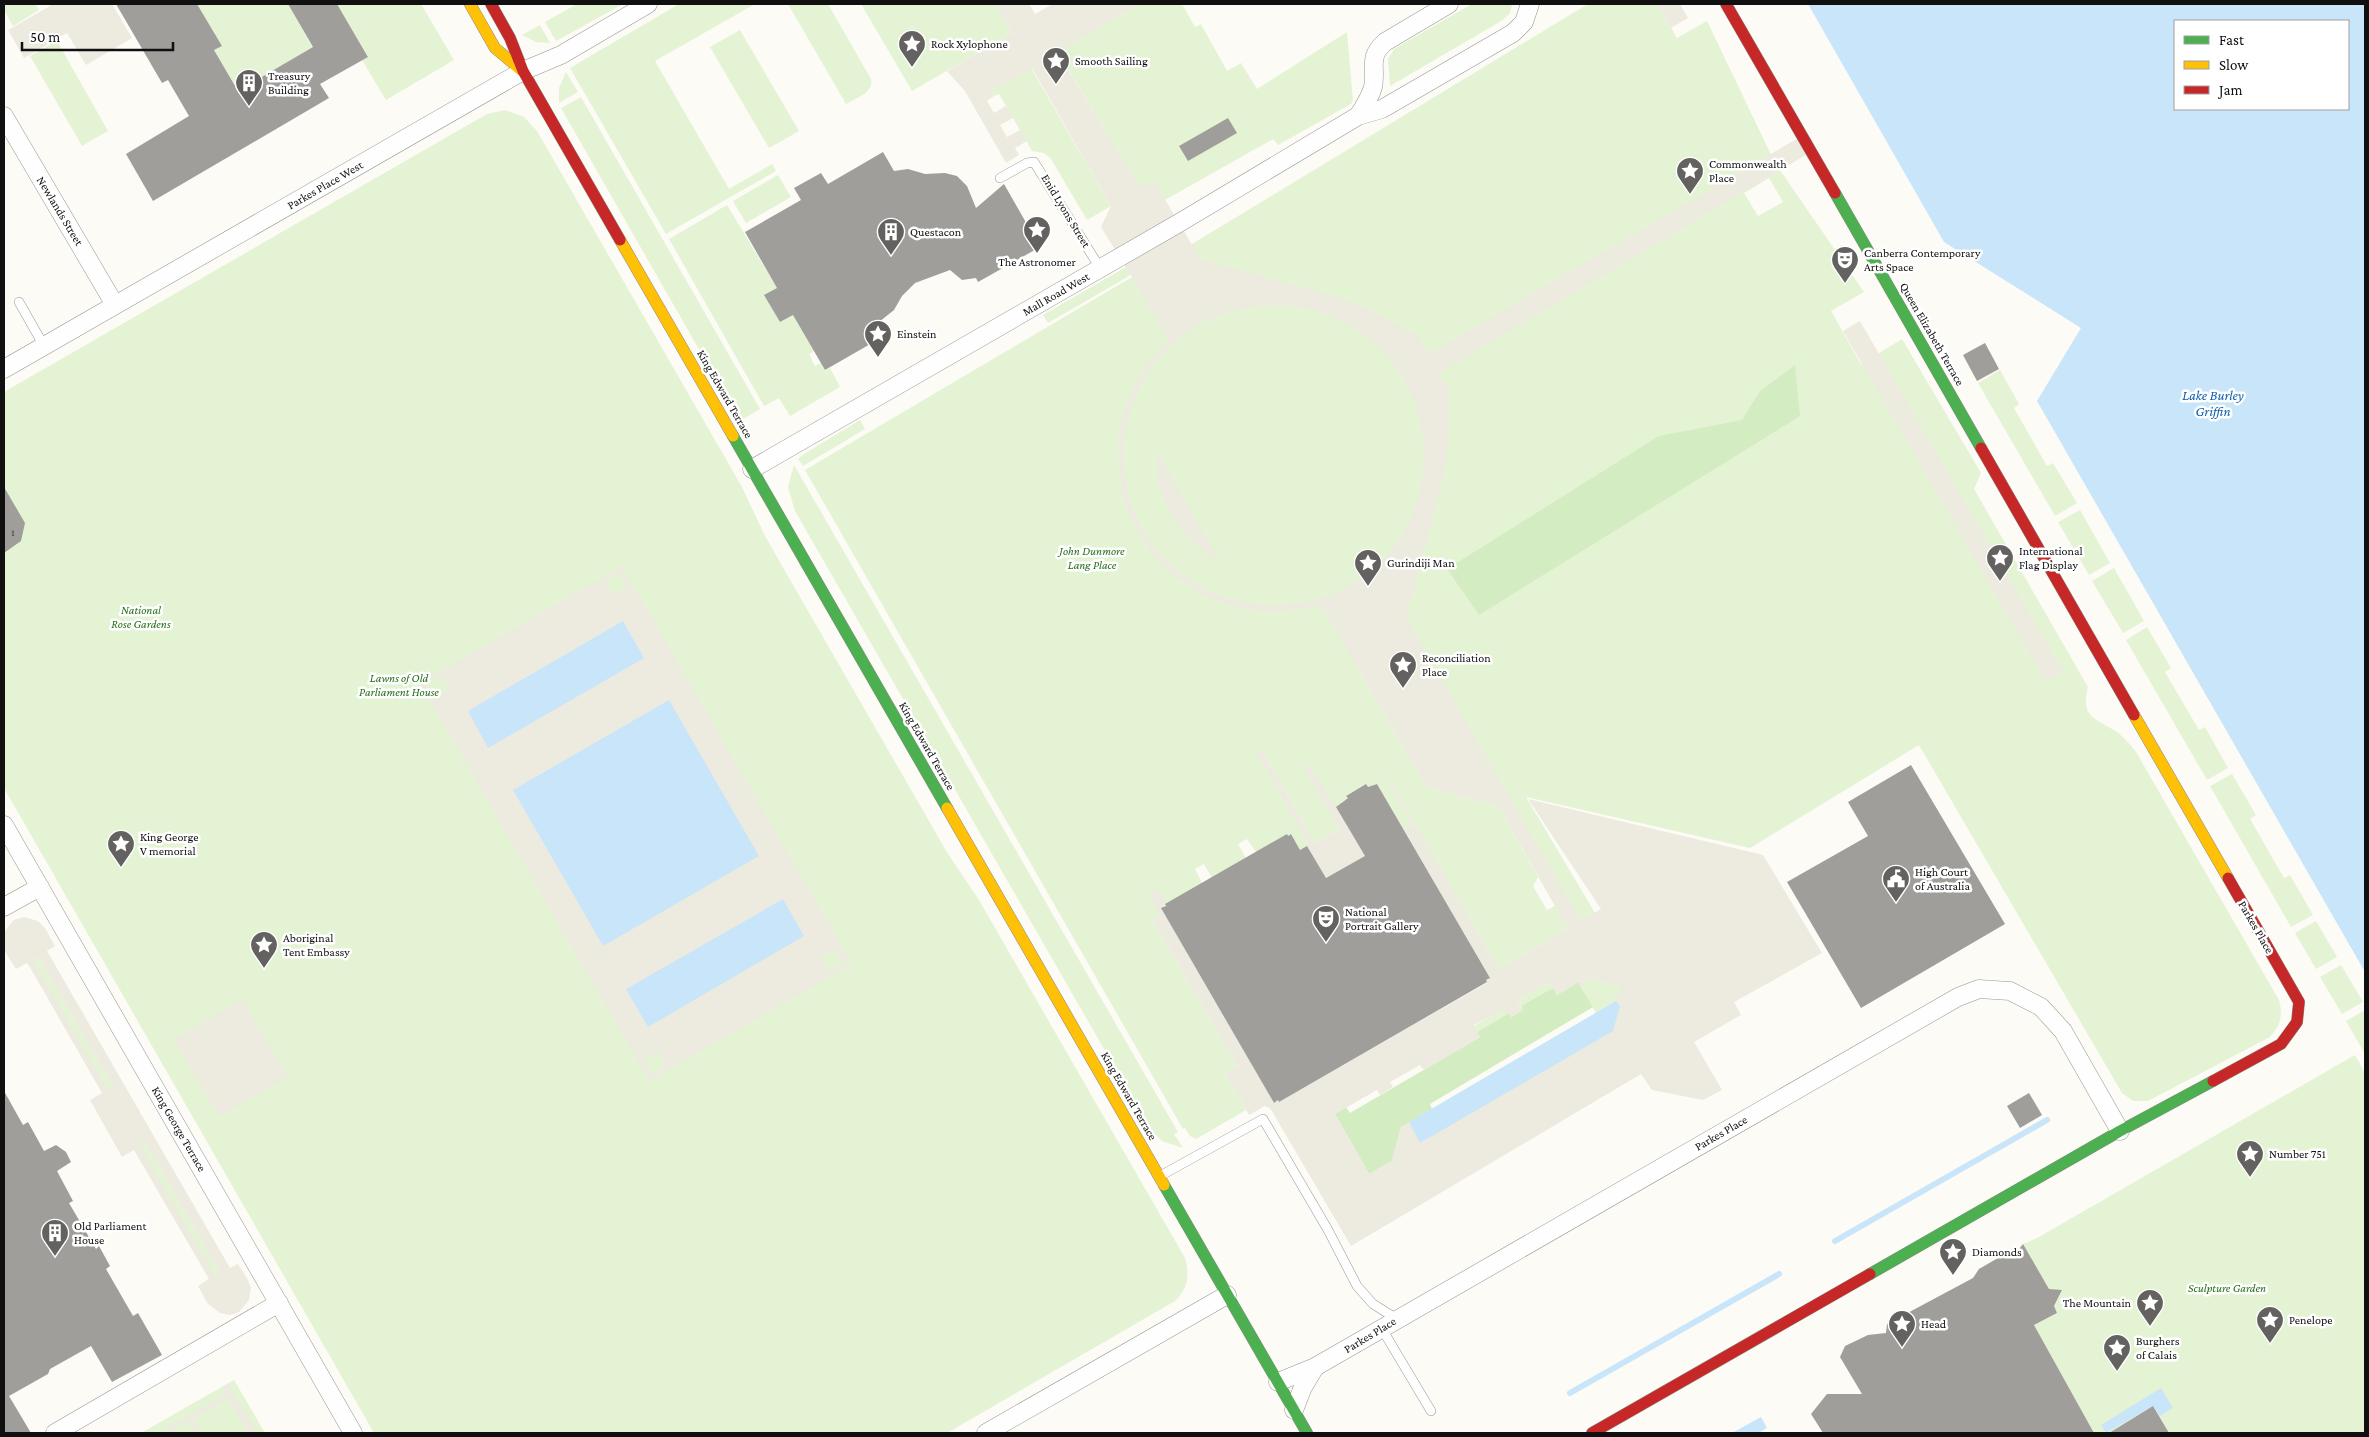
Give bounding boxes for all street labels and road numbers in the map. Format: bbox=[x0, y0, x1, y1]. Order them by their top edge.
street label: Parkes Place West bbox=[285, 157, 366, 212]
street label: Enid Lyons Street bbox=[1039, 172, 1094, 251]
street label: Newlands Street bbox=[34, 174, 87, 249]
street label: Mall Road West bbox=[1020, 269, 1093, 319]
street label: Queen Elizabeth Terrace bbox=[1897, 280, 1967, 388]
street label: King Edward Terrace bbox=[694, 347, 756, 441]
street label: King Edward Terrace bbox=[896, 699, 958, 793]
street label: Parkes Place bbox=[2235, 898, 2277, 956]
street label: King Edward Terrace bbox=[1098, 1049, 1160, 1143]
street label: King George Terrace bbox=[149, 1084, 209, 1174]
street label: Parkes Place bbox=[1692, 1112, 1750, 1154]
street label: Parkes Place bbox=[1341, 1314, 1399, 1356]

